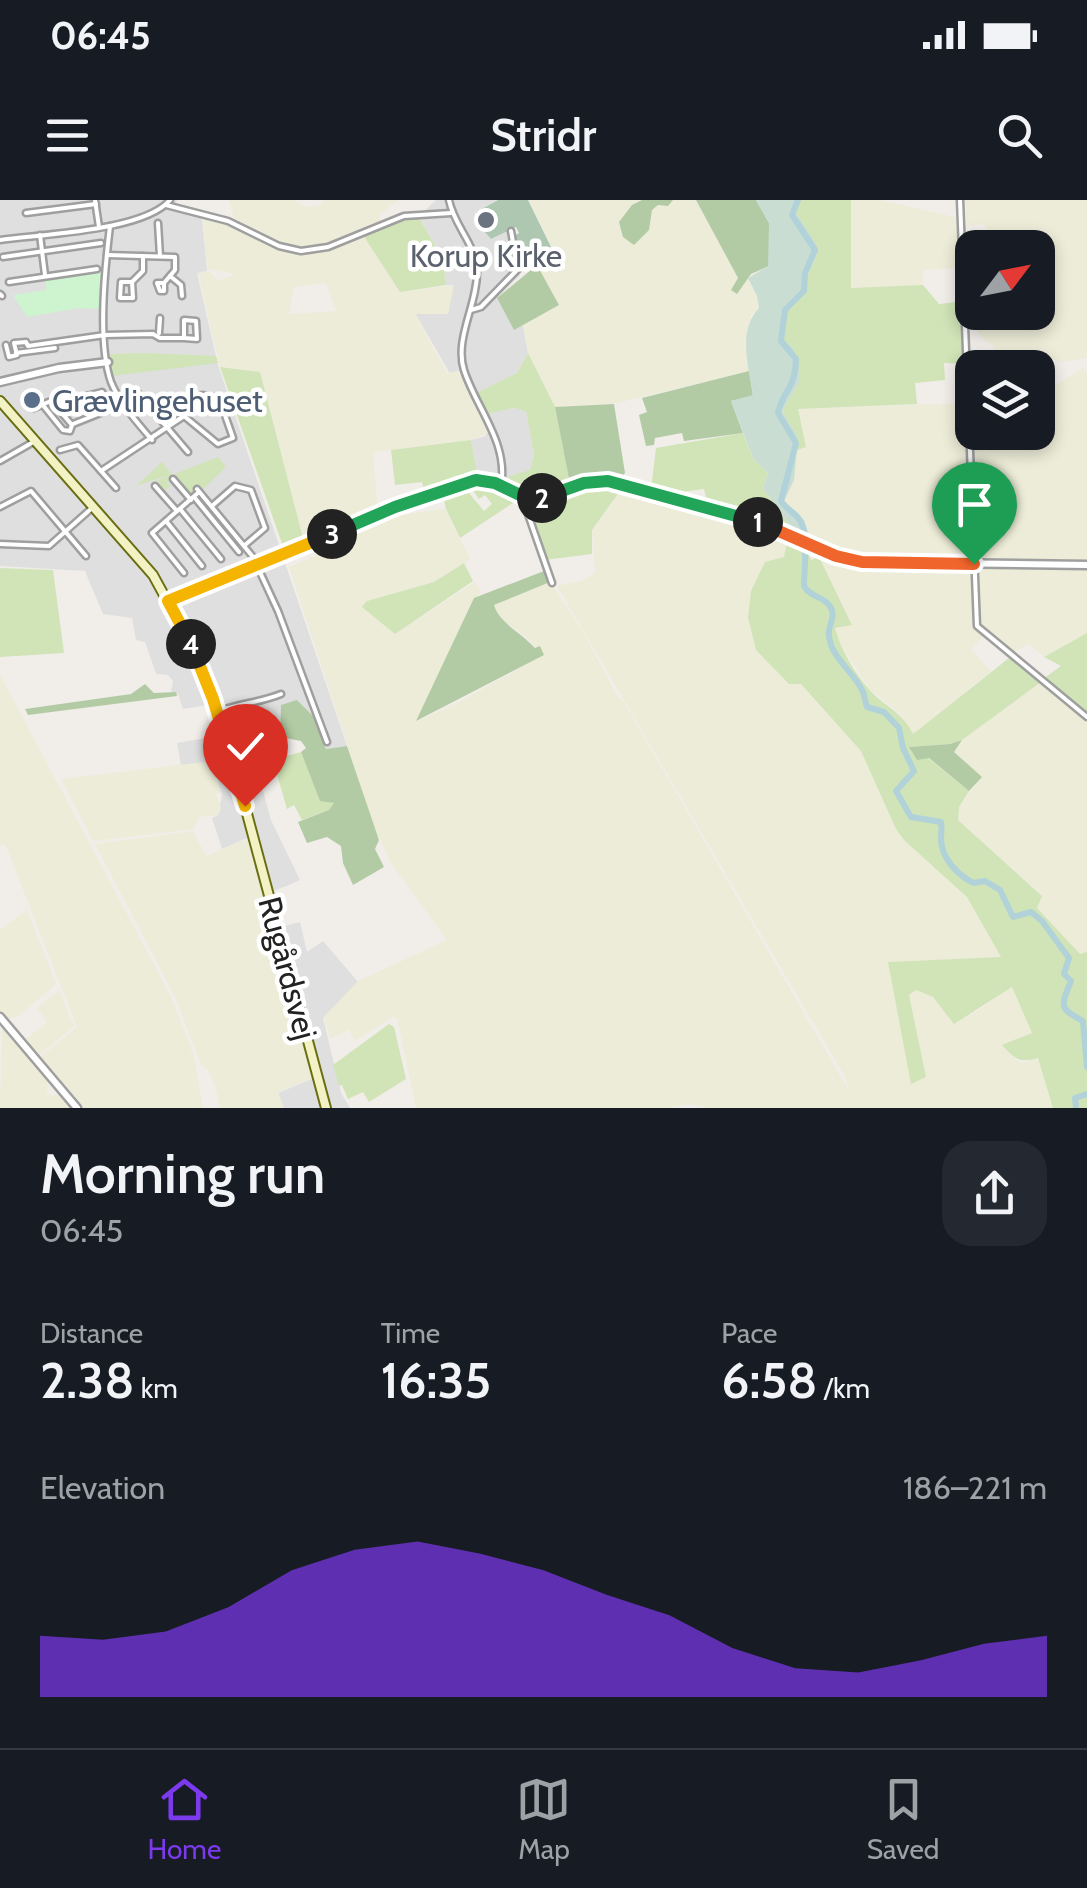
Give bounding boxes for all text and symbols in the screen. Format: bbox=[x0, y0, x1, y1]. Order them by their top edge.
text: 06:45 bbox=[50, 12, 151, 59]
icon: menu bbox=[40, 108, 95, 163]
text: Stridr bbox=[491, 108, 596, 162]
icon: search bbox=[992, 108, 1047, 163]
marker: Korup Kirke bbox=[475, 209, 497, 231]
north arrow bbox=[955, 230, 1055, 330]
map controls bbox=[955, 230, 1055, 450]
place label: Korup Kirke bbox=[410, 236, 562, 275]
button: layers bbox=[955, 350, 1055, 450]
place label: Grævlingehuset bbox=[52, 381, 263, 420]
marker: Grævlingehuset bbox=[21, 389, 43, 411]
pin bbox=[932, 462, 1017, 565]
pin: 2 bbox=[517, 473, 567, 523]
icon: arrive bbox=[947, 477, 1002, 532]
text: 2 bbox=[535, 481, 549, 515]
pin: 1 bbox=[733, 497, 783, 547]
text: 1 bbox=[753, 505, 763, 539]
pin: 3 bbox=[307, 509, 357, 559]
text: 3 bbox=[324, 517, 340, 551]
pin: 4 bbox=[166, 619, 216, 669]
text: 4 bbox=[182, 627, 200, 661]
pin bbox=[203, 704, 288, 807]
icon: check bbox=[218, 719, 273, 774]
street label: Rugårdsvej bbox=[250, 892, 326, 1044]
text: Morning run bbox=[40, 1140, 325, 1207]
button: share bbox=[942, 1141, 1047, 1246]
text: 06:45 bbox=[40, 1211, 123, 1250]
text: Distance bbox=[40, 1316, 143, 1350]
text: Time bbox=[381, 1316, 440, 1350]
text: Pace bbox=[721, 1316, 777, 1350]
text: 2.38 bbox=[40, 1350, 134, 1411]
text: 16:35 bbox=[381, 1350, 491, 1411]
text: 6:58 bbox=[721, 1350, 818, 1411]
text: km bbox=[134, 1371, 178, 1405]
text: /km bbox=[818, 1371, 870, 1405]
text: Elevation bbox=[40, 1468, 165, 1507]
text: 186–221 m bbox=[903, 1468, 1047, 1507]
tab: Home bbox=[148, 1772, 221, 1866]
tab: Map bbox=[516, 1772, 571, 1866]
tab: Saved bbox=[867, 1772, 939, 1866]

